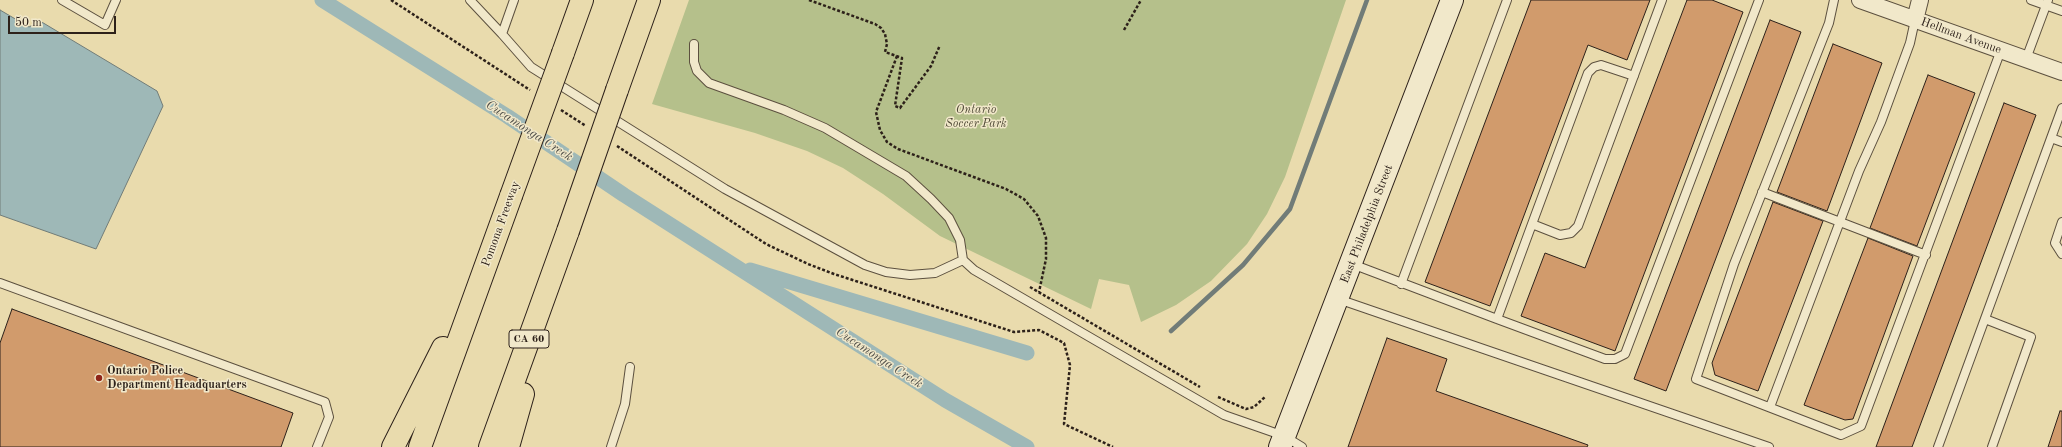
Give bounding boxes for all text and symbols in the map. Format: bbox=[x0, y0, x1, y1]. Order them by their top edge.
scale bar bbox=[10, 8, 118, 34]
street label: Hellman Avenue bbox=[1919, 15, 2003, 57]
text: 50 m bbox=[15, 17, 42, 29]
water label: Cucamonga Creek bbox=[483, 97, 575, 165]
park label: Ontario Soccer Park bbox=[945, 103, 1007, 131]
street label: East Philadelphia Street bbox=[1338, 163, 1396, 285]
street label: Pomona Freeway bbox=[479, 179, 523, 269]
water label: Cucamonga Creek bbox=[833, 324, 925, 392]
road number: CA 60 bbox=[509, 330, 549, 348]
place label: Ontario Police Department Headquarters bbox=[107, 364, 247, 392]
marker: Ontario Police Department Headquarters bbox=[94, 373, 104, 383]

